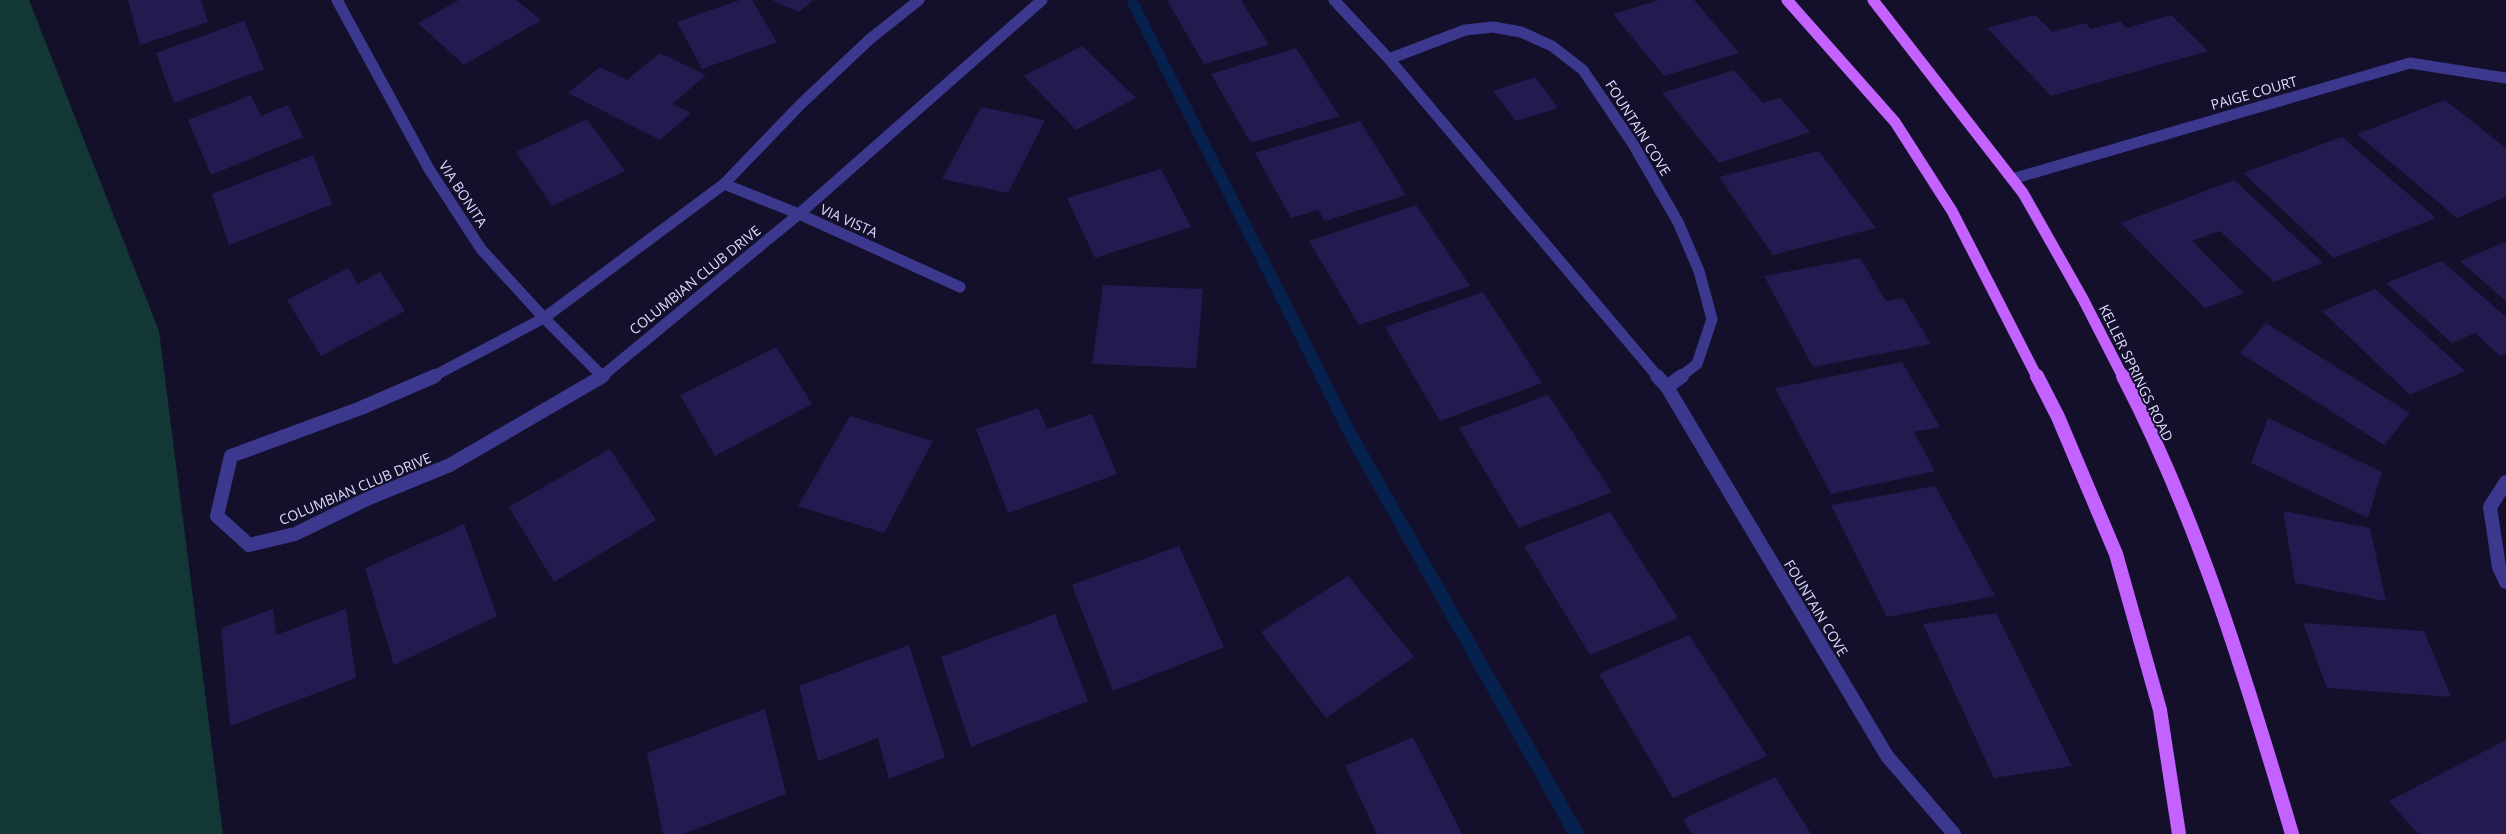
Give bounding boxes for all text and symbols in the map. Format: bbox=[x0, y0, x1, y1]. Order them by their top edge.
street label: PAIGE COURT bbox=[2208, 71, 2300, 114]
street label: FOUNTAIN COVE bbox=[1601, 76, 1675, 179]
street label: VIA BONITA bbox=[435, 157, 492, 231]
street label: VIA VISTA bbox=[817, 199, 881, 242]
street label: COLUMBIAN CLUB DRIVE bbox=[625, 221, 764, 338]
street label: KELLER SPRINGS ROAD bbox=[2095, 301, 2178, 444]
street label: COLUMBIAN CLUB DRIVE bbox=[276, 448, 434, 529]
street label: FOUNTAIN COVE bbox=[1780, 556, 1853, 660]

